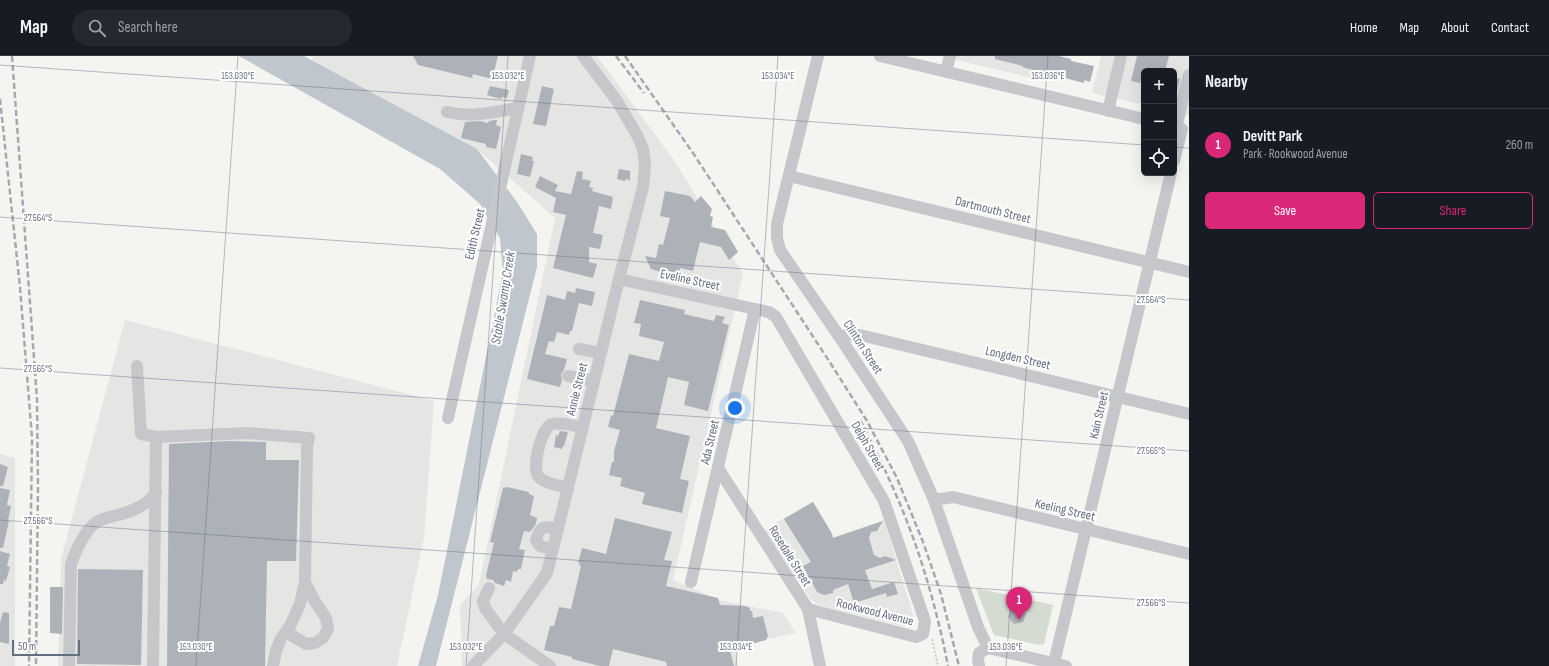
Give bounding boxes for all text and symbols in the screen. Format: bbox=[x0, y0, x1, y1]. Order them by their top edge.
search box bbox=[72, 10, 352, 46]
text: Map bbox=[20, 16, 48, 39]
icon: search bbox=[86, 17, 108, 39]
text: Search here bbox=[118, 18, 178, 37]
text: Home bbox=[1350, 19, 1378, 36]
text: Map bbox=[1400, 19, 1419, 36]
text: About bbox=[1441, 19, 1469, 36]
text: Contact bbox=[1491, 19, 1529, 36]
map controls bbox=[1141, 68, 1177, 176]
button: + bbox=[1141, 68, 1177, 104]
text: 153.030°E bbox=[221, 70, 255, 82]
text: 153.032°E bbox=[491, 70, 525, 82]
text: 153.034°E bbox=[762, 70, 794, 82]
text: 153.036°E bbox=[1031, 70, 1065, 82]
text: Nearby bbox=[1205, 72, 1248, 92]
button: − bbox=[1141, 104, 1177, 140]
text: Devitt Park bbox=[1243, 127, 1302, 146]
text: 1 bbox=[1215, 137, 1221, 153]
text: 260 m bbox=[1506, 137, 1533, 153]
button: locate bbox=[1141, 140, 1177, 176]
text: Park · Rookwood Avenue bbox=[1243, 146, 1348, 162]
button: Save bbox=[1205, 192, 1365, 229]
button: Share bbox=[1373, 192, 1533, 229]
street label: Dartmouth Street bbox=[954, 193, 1032, 227]
street label: Edith Street bbox=[461, 207, 489, 261]
text: 27.564°S bbox=[24, 212, 52, 224]
water label: Stable Swamp Creek bbox=[487, 250, 519, 346]
street label: Eveline Street bbox=[659, 266, 721, 294]
text: 27.564°S bbox=[1137, 294, 1165, 306]
street label: Clinton Street bbox=[840, 317, 886, 377]
street label: Longden Street bbox=[984, 343, 1052, 373]
street label: Annie Street bbox=[562, 361, 591, 418]
text: 27.565°S bbox=[24, 363, 52, 375]
street label: Kain Street bbox=[1086, 390, 1112, 440]
your location bbox=[725, 398, 745, 418]
street label: Ada Street bbox=[697, 418, 723, 467]
street label: Delph Street bbox=[847, 418, 889, 474]
text: 27.565°S bbox=[1137, 445, 1165, 457]
street label: Keeling Street bbox=[1033, 495, 1097, 525]
text: 27.566°S bbox=[23, 515, 53, 527]
street label: Rosedale Street bbox=[765, 523, 815, 589]
pin: 1 bbox=[1006, 587, 1032, 620]
street label: Rookwood Avenue bbox=[835, 595, 915, 629]
text: 27.566°S bbox=[1136, 597, 1166, 609]
scale bar bbox=[12, 638, 80, 657]
text: 50 m bbox=[18, 640, 36, 653]
text: 153.030°E bbox=[179, 641, 213, 653]
text: 153.032°E bbox=[449, 641, 483, 653]
text: 153.034°E bbox=[720, 641, 752, 653]
text: 153.036°E bbox=[989, 641, 1023, 653]

